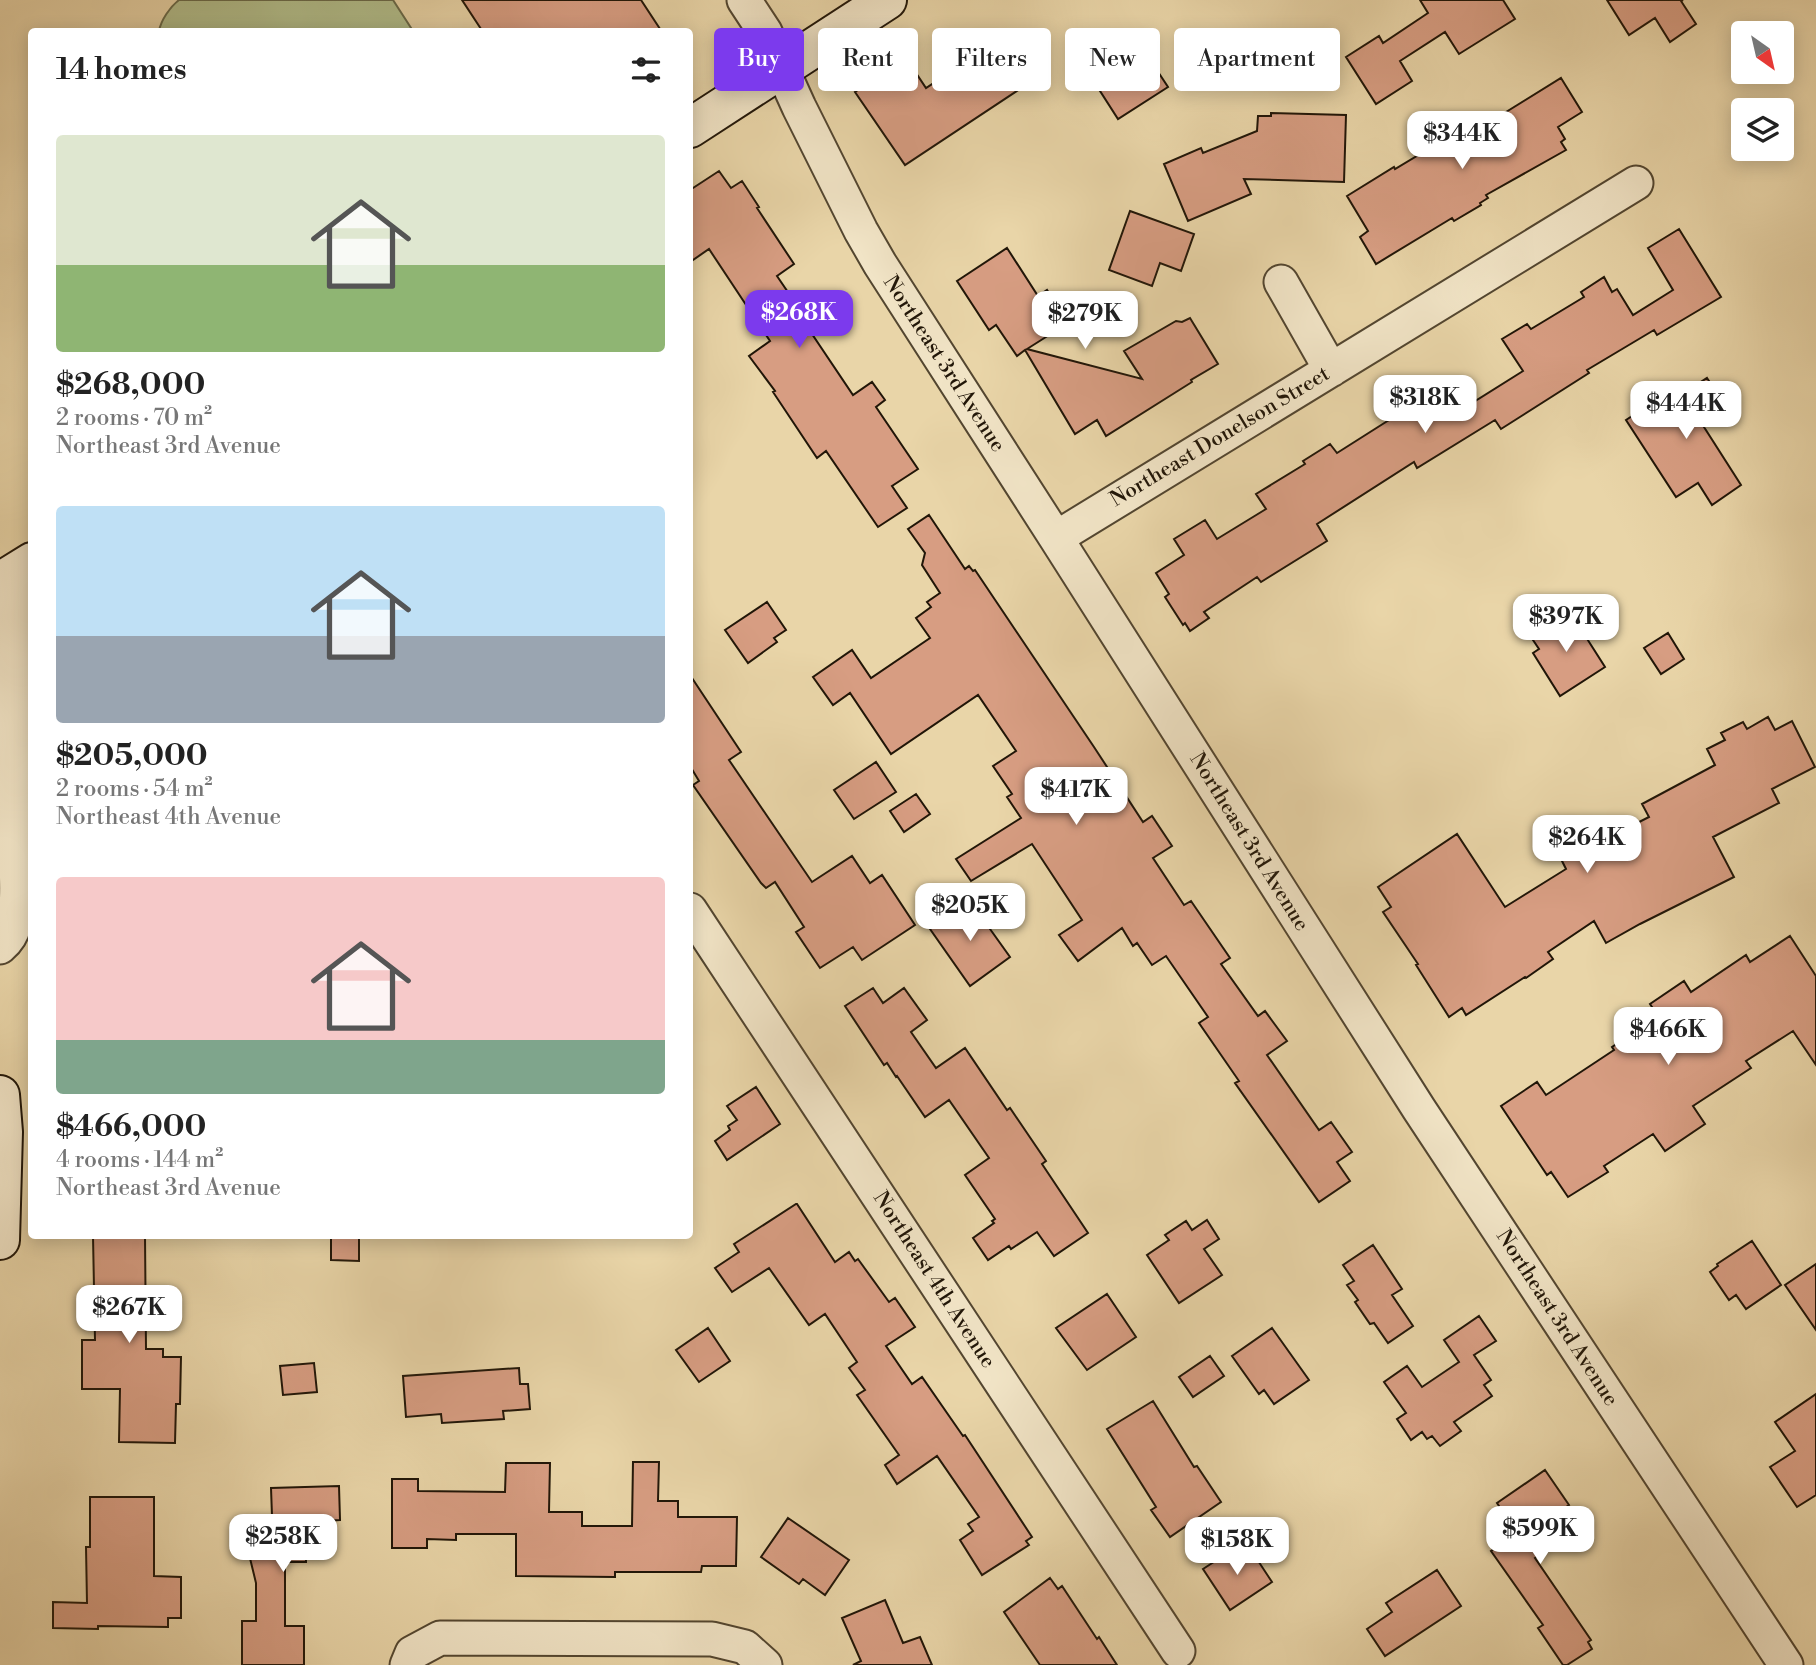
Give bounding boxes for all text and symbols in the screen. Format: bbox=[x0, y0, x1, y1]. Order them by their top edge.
north arrow bbox=[1731, 21, 1794, 84]
map controls bbox=[1731, 21, 1794, 161]
chip: Buy bbox=[714, 28, 804, 91]
chip: Rent bbox=[818, 28, 918, 91]
chip: Filters bbox=[932, 28, 1051, 91]
chip: New bbox=[1065, 28, 1160, 91]
chip: Apartment bbox=[1174, 28, 1340, 91]
text: 14 homes bbox=[56, 51, 187, 89]
icon: filters bbox=[627, 51, 665, 89]
button: layers bbox=[1731, 98, 1794, 161]
pin: $344K bbox=[1413, 111, 1511, 171]
text: $344K bbox=[1423, 120, 1501, 148]
icon: home bbox=[298, 181, 424, 307]
street label: Northeast 3rd Avenue bbox=[877, 271, 1011, 457]
pin: $268K bbox=[750, 290, 848, 350]
pin: $279K bbox=[1036, 292, 1134, 351]
text: $268K bbox=[761, 299, 837, 327]
text: $279K bbox=[1048, 300, 1122, 328]
street label: Northeast Donelson Street bbox=[1105, 361, 1335, 513]
text: $268,000 bbox=[56, 366, 205, 404]
pin: $318K bbox=[1376, 376, 1474, 435]
pin: $444K bbox=[1637, 382, 1735, 441]
text: $318K bbox=[1390, 384, 1460, 412]
text: $444K bbox=[1646, 390, 1726, 418]
text: 2 rooms · 70 m² bbox=[56, 404, 212, 432]
text: Northeast 3rd Avenue bbox=[56, 432, 281, 460]
icon: home bbox=[298, 552, 424, 678]
pin: $397K bbox=[1517, 594, 1615, 654]
text: $397K bbox=[1529, 603, 1603, 631]
text: $205,000 bbox=[56, 737, 208, 775]
street label: Northeast 3rd Avenue bbox=[1184, 748, 1314, 936]
pin: $417K bbox=[1027, 768, 1125, 827]
text: 2 rooms · 54 m² bbox=[56, 775, 213, 803]
text: $417K bbox=[1041, 776, 1111, 804]
text: Northeast 4th Avenue bbox=[56, 803, 281, 831]
pin: $264K bbox=[1538, 816, 1636, 875]
text: $264K bbox=[1548, 824, 1626, 852]
pin: $205K bbox=[921, 884, 1019, 943]
text: $205K bbox=[931, 892, 1009, 920]
icon: home bbox=[298, 923, 424, 1049]
pin: $466K bbox=[1619, 1007, 1717, 1067]
text: $466K bbox=[1630, 1016, 1706, 1044]
text: $466,000 bbox=[56, 1108, 206, 1146]
text: 4 rooms · 144 m² bbox=[56, 1146, 223, 1174]
text: Northeast 3rd Avenue bbox=[56, 1174, 281, 1202]
street label: Northeast 4th Avenue bbox=[867, 1187, 1001, 1373]
street label: Northeast 3rd Avenue bbox=[1490, 1225, 1624, 1411]
pin: $267K bbox=[80, 1286, 178, 1345]
text: $267K bbox=[92, 1294, 166, 1322]
pin: $599K bbox=[1491, 1506, 1589, 1566]
pin: $258K bbox=[234, 1514, 332, 1574]
text: $599K bbox=[1502, 1515, 1578, 1543]
pin: $158K bbox=[1188, 1518, 1286, 1577]
text: $258K bbox=[245, 1523, 321, 1551]
text: $158K bbox=[1201, 1526, 1273, 1554]

